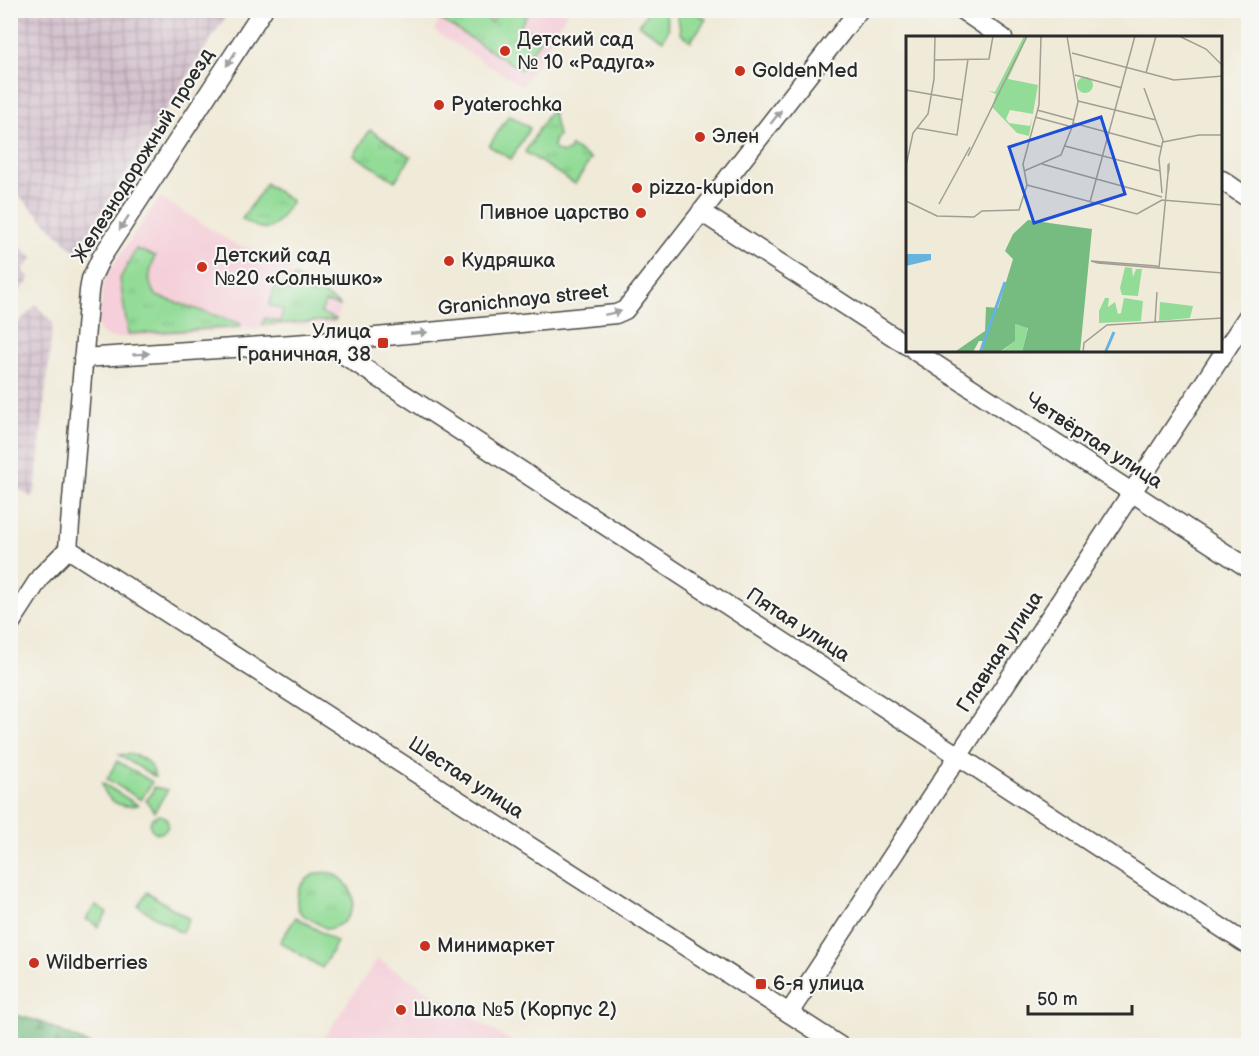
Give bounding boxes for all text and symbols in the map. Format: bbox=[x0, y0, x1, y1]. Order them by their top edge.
place label: Детский сад № 10 «Радуга» bbox=[517, 28, 655, 75]
inset map bbox=[906, 36, 1223, 352]
street label: Железнодорожный проезд bbox=[67, 44, 219, 268]
marker: Детский сад № 10 «Радуга» bbox=[498, 44, 512, 58]
one-way arrow bbox=[225, 51, 236, 68]
place label: GoldenMed bbox=[752, 59, 858, 83]
marker: GoldenMed bbox=[733, 64, 747, 78]
place label: Pyaterochka bbox=[451, 93, 562, 117]
marker: Pyaterochka bbox=[432, 98, 446, 112]
one-way arrow bbox=[770, 109, 782, 124]
place label: Элен bbox=[712, 125, 759, 149]
marker: Элен bbox=[693, 130, 707, 144]
place label: pizza-kupidon bbox=[649, 176, 774, 200]
marker: pizza-kupidon bbox=[630, 181, 644, 195]
place label: Пивное царство bbox=[479, 201, 629, 225]
marker: Пивное царство bbox=[634, 206, 648, 220]
one-way arrow bbox=[119, 215, 130, 231]
place label: Детский сад №20 «Солнышко» bbox=[214, 244, 383, 291]
place label: Кудряшка bbox=[461, 249, 555, 273]
marker: Кудряшка bbox=[442, 254, 456, 268]
marker: Детский сад №20 «Солнышко» bbox=[195, 260, 209, 274]
street label: Granichnaya street bbox=[437, 279, 609, 321]
one-way arrow bbox=[604, 308, 623, 317]
place label: Улица Граничная, 38 bbox=[237, 320, 371, 367]
one-way arrow bbox=[410, 328, 429, 338]
marker: Улица Граничная, 38 bbox=[376, 336, 390, 350]
one-way arrow bbox=[132, 349, 151, 358]
street label: Четвёртая улица bbox=[1021, 388, 1167, 494]
street label: Пятая улица bbox=[742, 583, 854, 667]
street label: Главная улица bbox=[952, 587, 1048, 717]
street label: Шестая улица bbox=[404, 732, 528, 824]
place label: Минимаркет bbox=[437, 934, 555, 958]
marker: Минимаркет bbox=[418, 939, 432, 953]
place label: Wildberries bbox=[46, 951, 148, 975]
marker: Wildberries bbox=[27, 956, 41, 970]
place label: 6-я улица bbox=[773, 972, 865, 996]
marker: 6-я улица bbox=[754, 977, 768, 991]
scale bar bbox=[1028, 978, 1132, 1016]
text: 50 m bbox=[1037, 989, 1078, 1010]
place label: Школа №5 (Корпус 2) bbox=[413, 998, 617, 1022]
marker: Школа №5 (Корпус 2) bbox=[394, 1003, 408, 1017]

